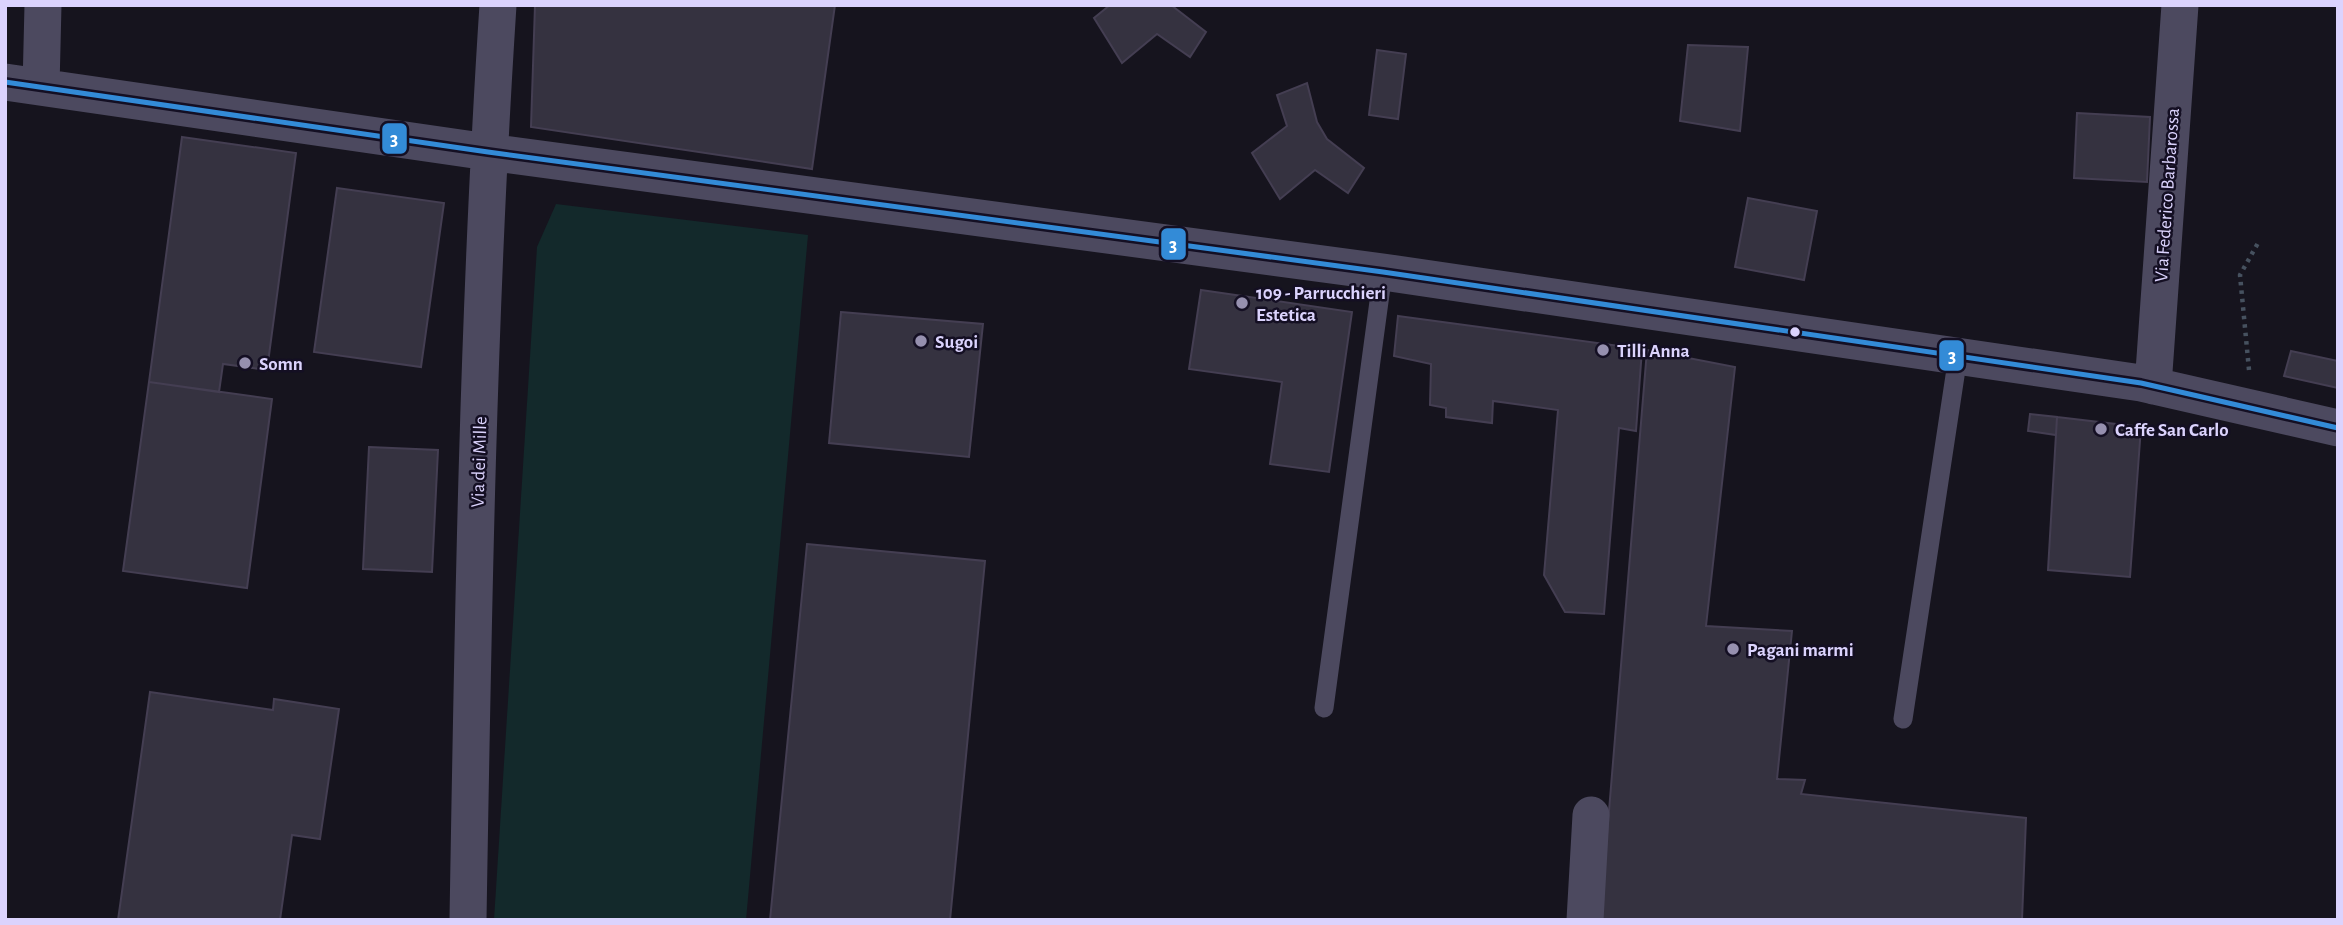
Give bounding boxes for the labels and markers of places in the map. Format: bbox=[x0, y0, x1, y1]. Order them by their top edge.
place label: 109 - Parrucchieri Estetica bbox=[1256, 284, 1386, 325]
marker: 109 - Parrucchieri Estetica bbox=[1234, 295, 1250, 311]
unlabelled marker bbox=[1788, 325, 1802, 339]
marker: Sugoi bbox=[913, 333, 929, 349]
place label: Sugoi bbox=[935, 333, 978, 352]
marker: Tilli Anna bbox=[1595, 342, 1611, 358]
place label: Tilli Anna bbox=[1617, 342, 1690, 361]
marker: Somn bbox=[237, 355, 253, 371]
place label: Somn bbox=[259, 355, 303, 374]
marker: Caffe San Carlo bbox=[2093, 421, 2109, 437]
place label: Caffe San Carlo bbox=[2115, 421, 2229, 440]
marker: Pagani marmi bbox=[1725, 641, 1741, 657]
place label: Pagani marmi bbox=[1747, 641, 1854, 660]

